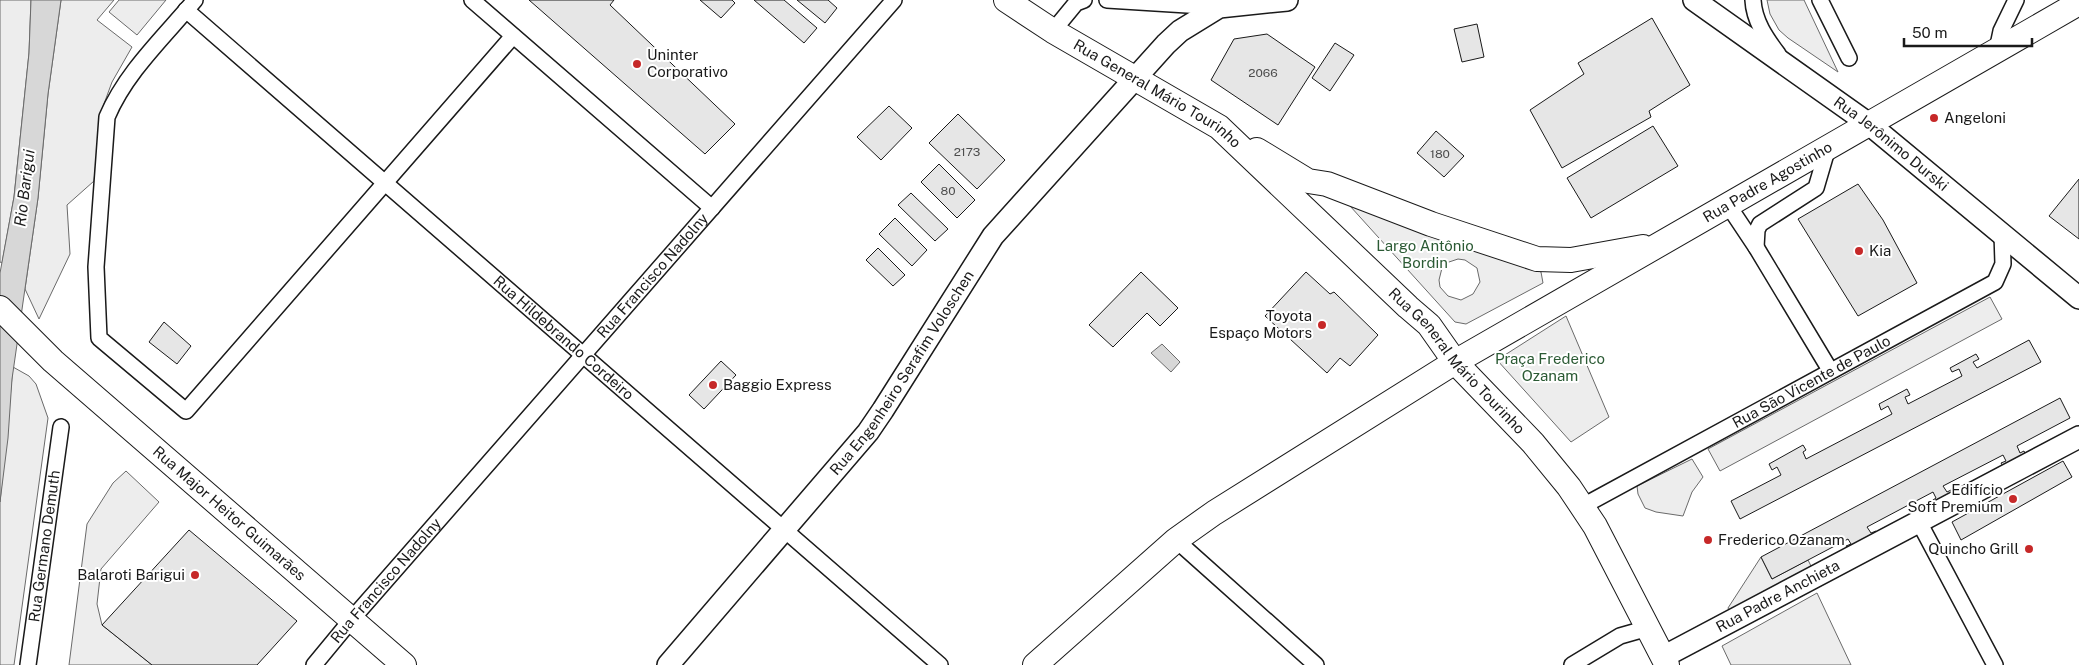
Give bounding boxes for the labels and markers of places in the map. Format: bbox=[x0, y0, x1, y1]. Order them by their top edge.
place label: Uninter Corporativo bbox=[647, 46, 728, 80]
marker: Uninter Corporativo bbox=[631, 58, 643, 70]
place label: Angeloni bbox=[1944, 109, 2006, 126]
marker: Angeloni bbox=[1928, 112, 1940, 124]
place label: Kia bbox=[1869, 242, 1891, 259]
marker: Kia bbox=[1853, 245, 1865, 257]
place label: Toyota Espaço Motors bbox=[1209, 307, 1312, 341]
marker: Toyota Espaço Motors bbox=[1316, 319, 1328, 331]
place label: Baggio Express bbox=[723, 376, 831, 393]
marker: Baggio Express bbox=[707, 379, 719, 391]
place label: Edifício Soft Premium bbox=[1908, 481, 2003, 515]
marker: Edifício Soft Premium bbox=[2007, 493, 2019, 505]
place label: Frederico Ozanam bbox=[1718, 531, 1845, 548]
marker: Frederico Ozanam bbox=[1702, 534, 1714, 546]
place label: Quincho Grill bbox=[1928, 540, 2019, 557]
marker: Quincho Grill bbox=[2023, 543, 2035, 555]
place label: Balaroti Barigui bbox=[77, 566, 185, 583]
marker: Balaroti Barigui bbox=[189, 569, 201, 581]

